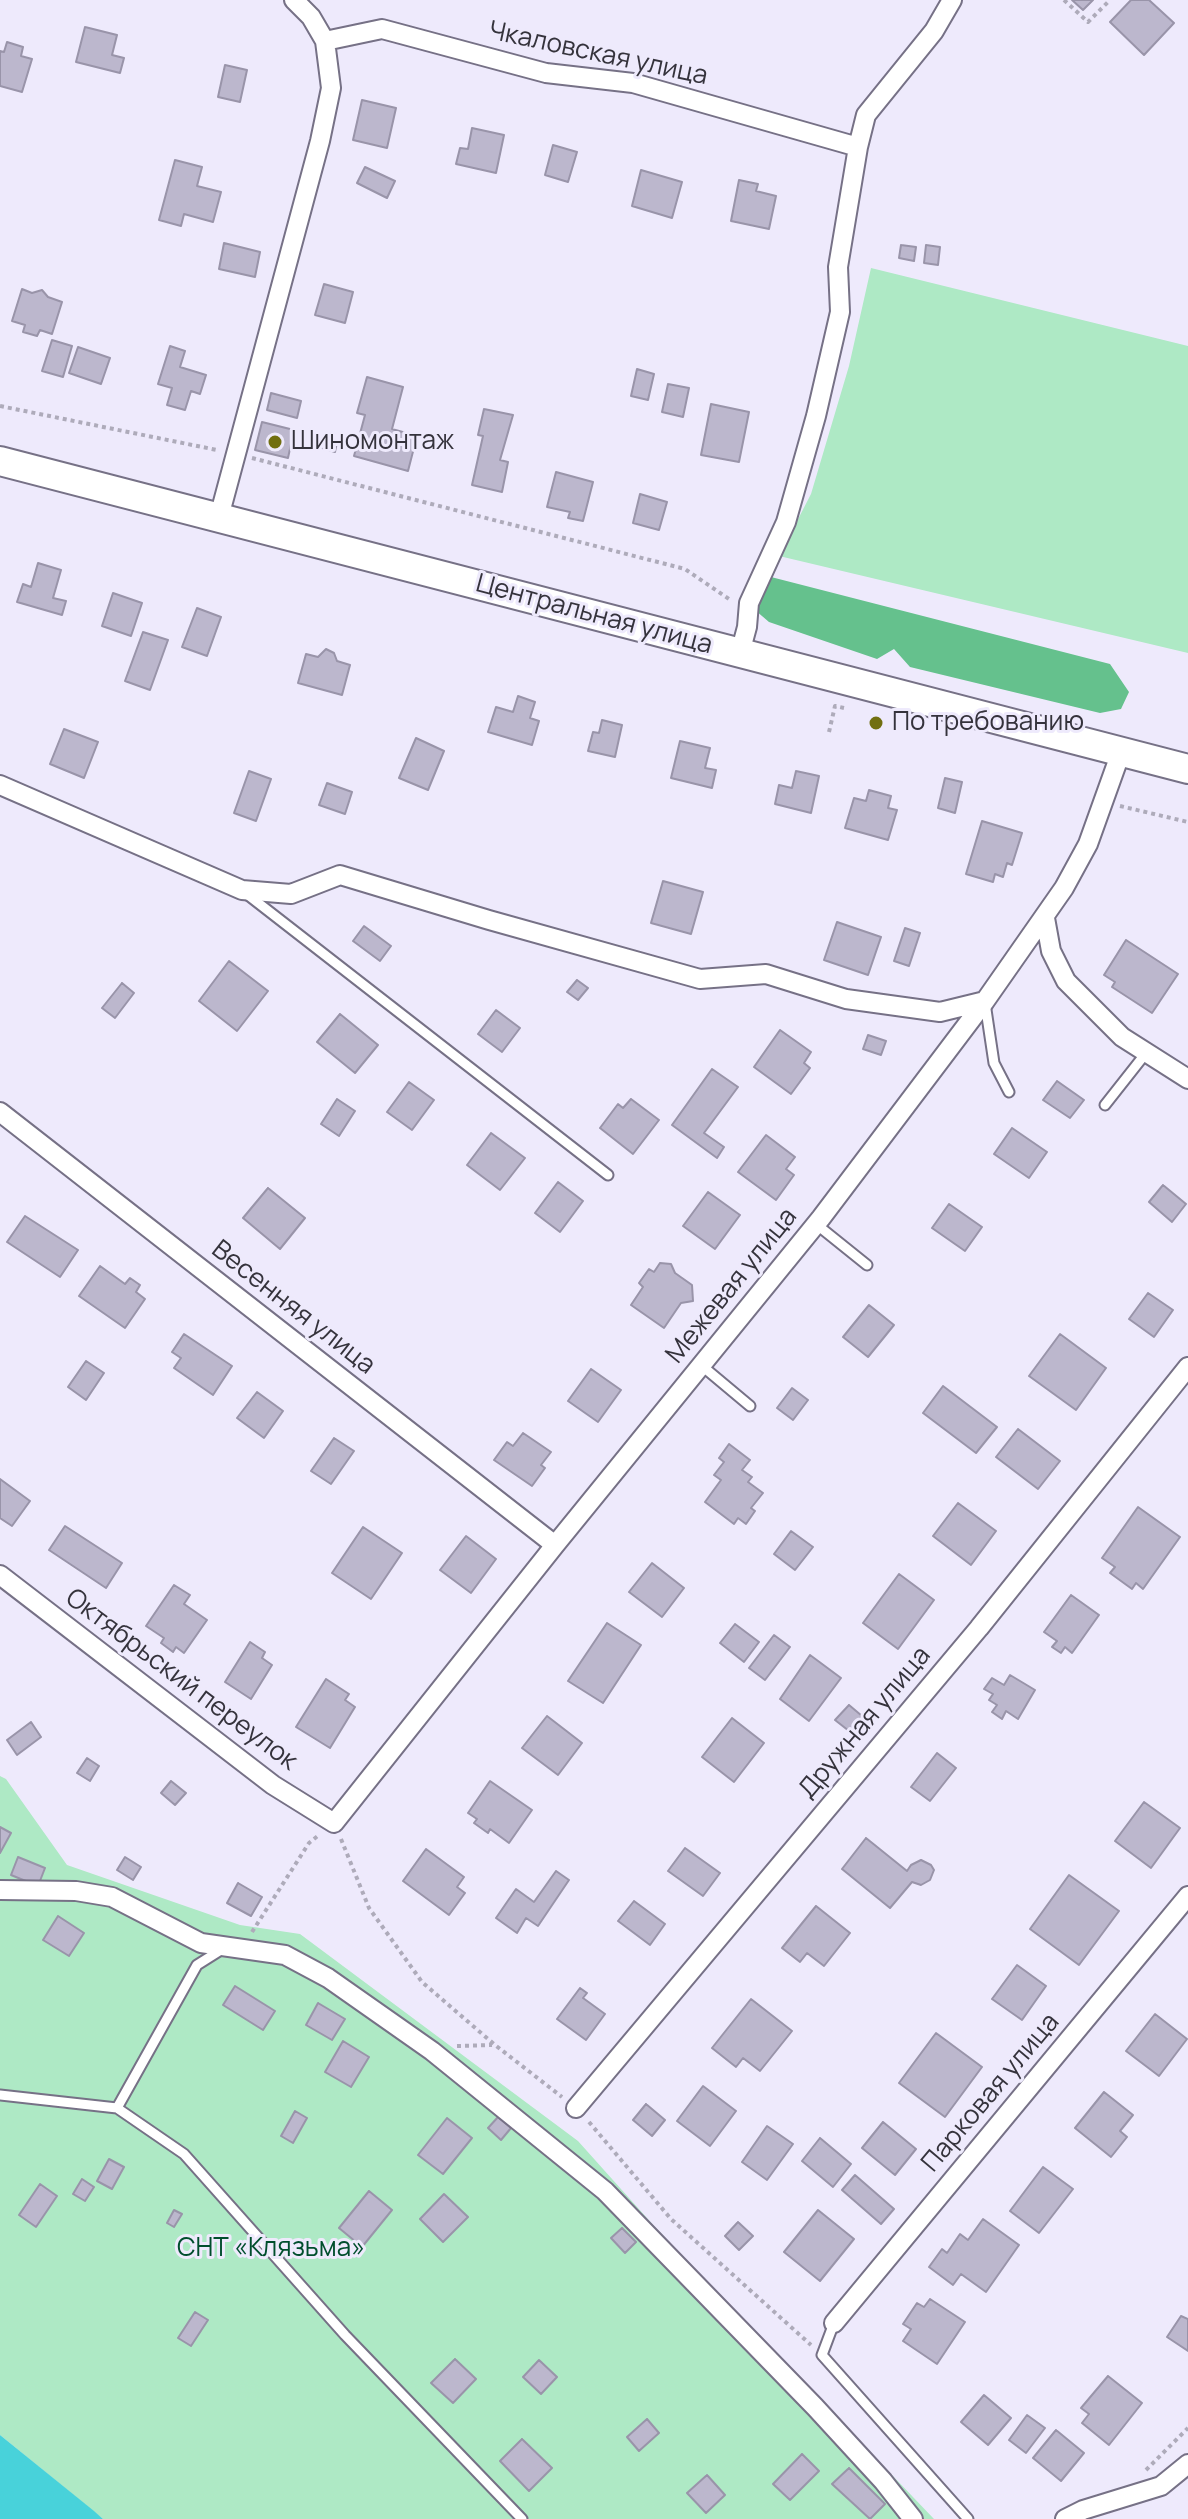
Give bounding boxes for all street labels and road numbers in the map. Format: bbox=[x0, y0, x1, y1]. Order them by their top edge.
street label: Чкаловская улица bbox=[486, 16, 710, 92]
street label: Центральная улица bbox=[472, 568, 716, 662]
street label: Межевая улица bbox=[660, 1202, 804, 1370]
street label: Весенняя улица bbox=[205, 1234, 381, 1382]
street label: Октябрьский переулок bbox=[59, 1583, 303, 1777]
street label: Дружная улица bbox=[792, 1641, 938, 1805]
street label: Парковая улица bbox=[916, 2007, 1066, 2179]

